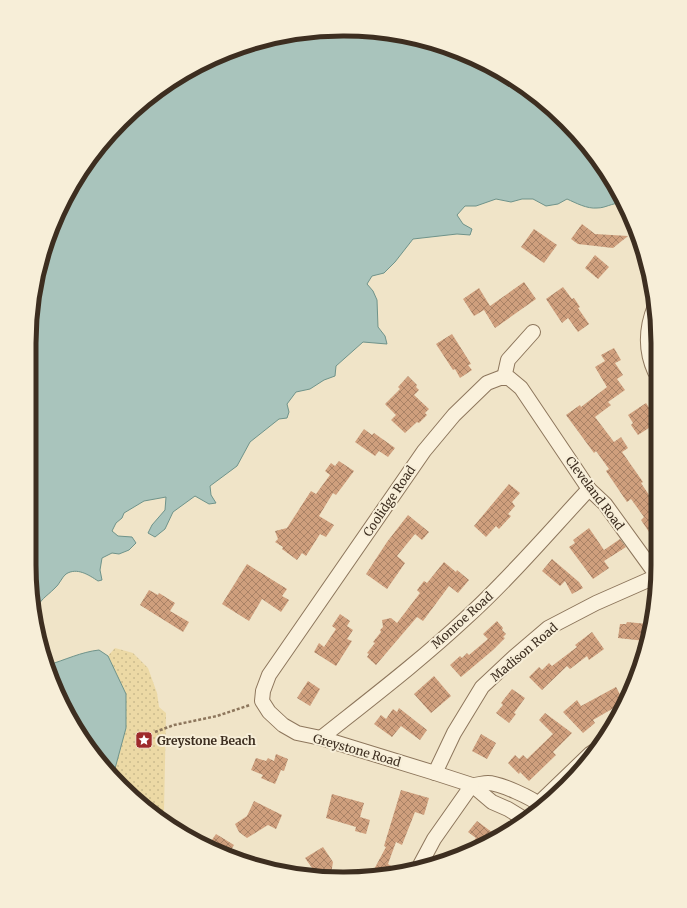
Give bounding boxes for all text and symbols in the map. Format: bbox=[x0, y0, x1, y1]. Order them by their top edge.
street label: Cleveland Road bbox=[562, 453, 628, 533]
street label: Coolidge Road bbox=[360, 463, 418, 539]
street label: Monroe Road bbox=[428, 589, 496, 651]
street label: Madison Road bbox=[488, 620, 560, 684]
place icon: Greystone Beach bbox=[134, 730, 154, 750]
street label: Greystone Road bbox=[312, 730, 402, 770]
place label: Greystone Beach bbox=[157, 733, 256, 748]

